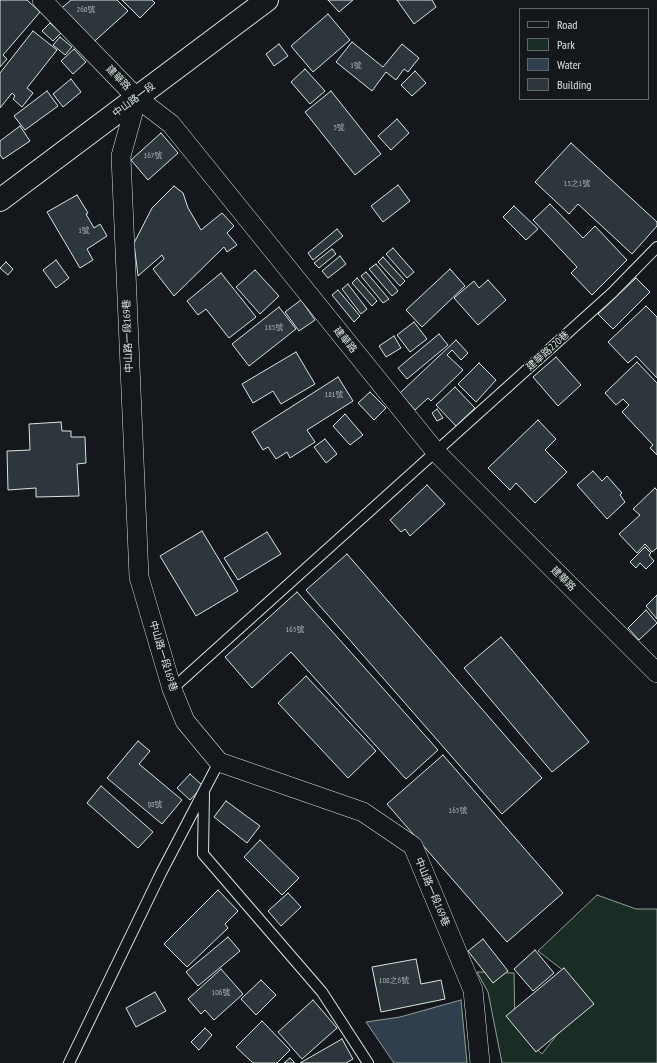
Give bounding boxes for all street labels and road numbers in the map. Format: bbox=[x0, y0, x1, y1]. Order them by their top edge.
street label: 建華路 bbox=[103, 63, 133, 93]
street label: 中山路一段 bbox=[110, 80, 158, 120]
street label: 中山路一段169巷 bbox=[121, 299, 135, 373]
street label: 建華路 bbox=[331, 325, 359, 355]
street label: 建華路220巷 bbox=[524, 329, 572, 373]
street label: 建華路 bbox=[548, 564, 578, 594]
street label: 中山路一段169巷 bbox=[147, 619, 179, 693]
street label: 中山路一段169巷 bbox=[412, 856, 452, 928]

